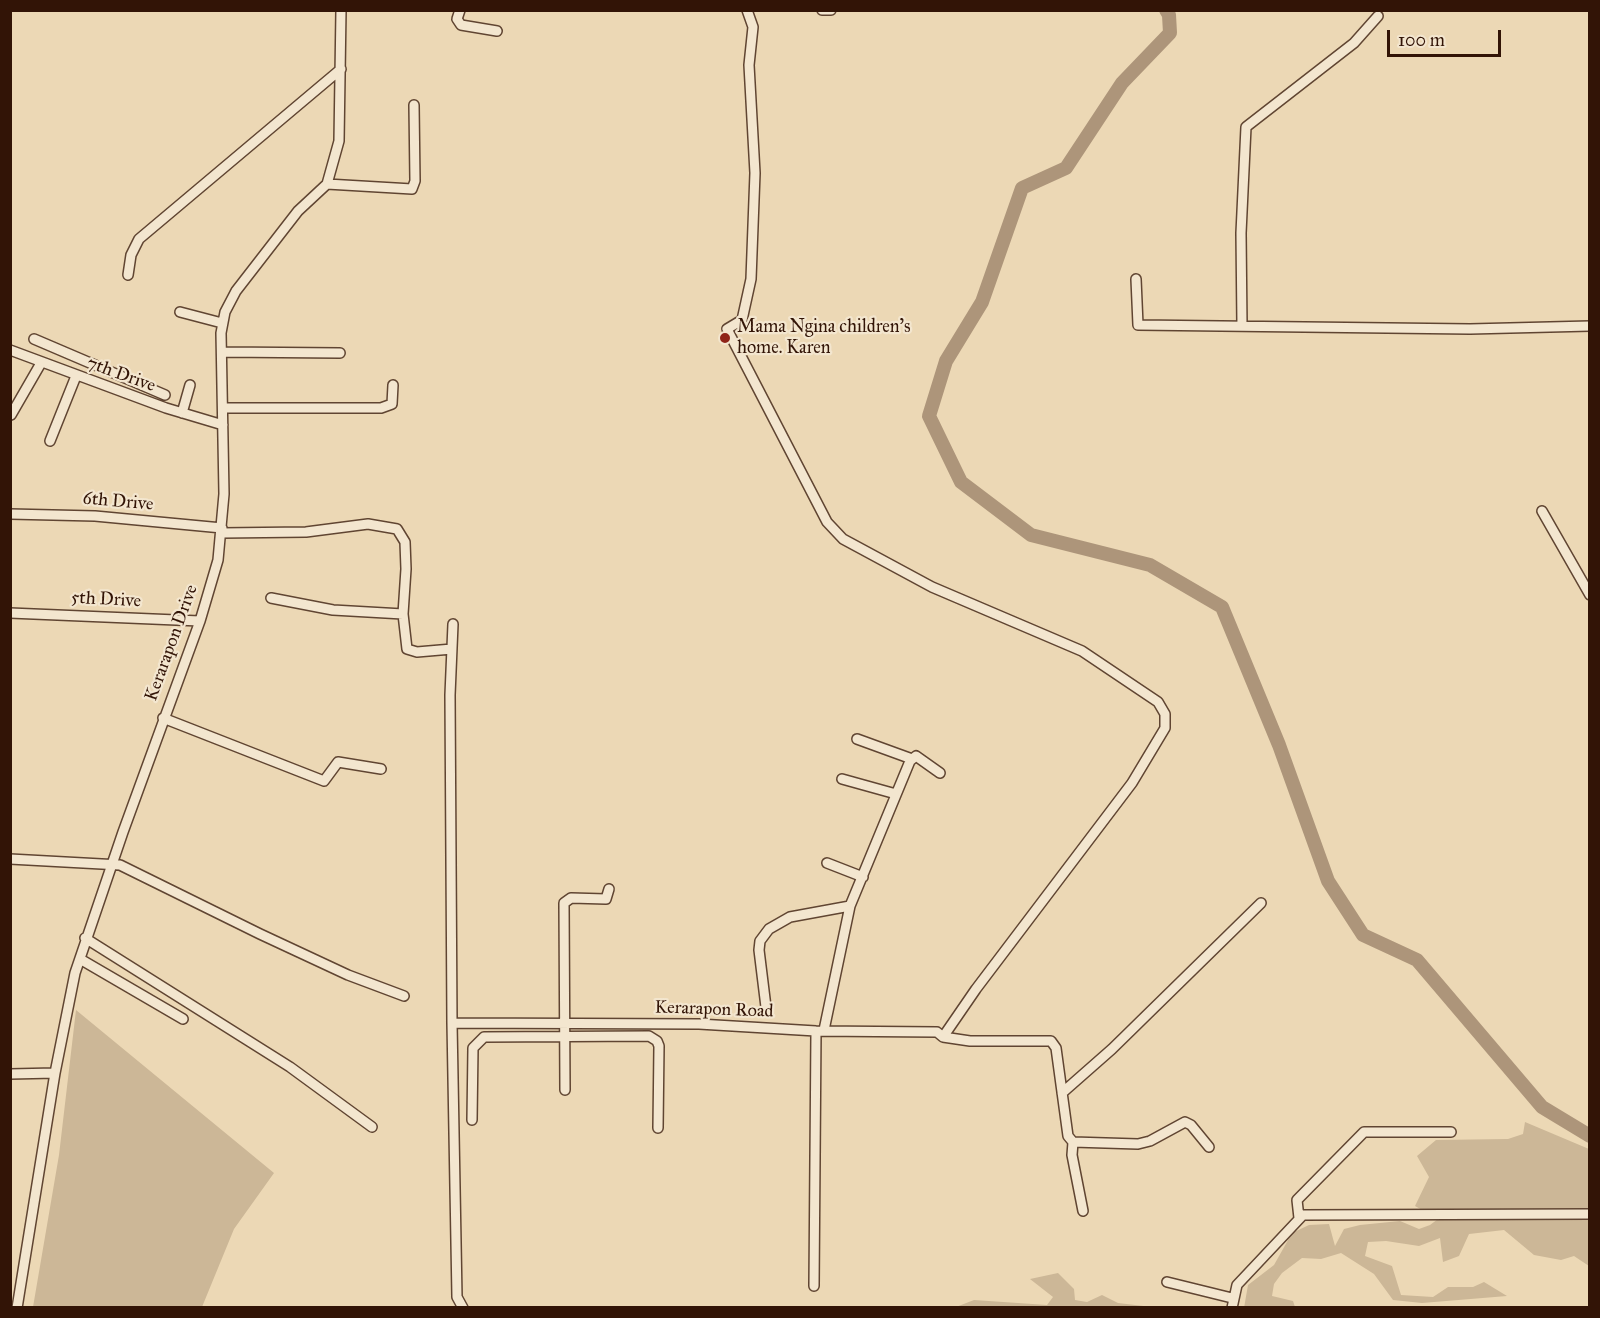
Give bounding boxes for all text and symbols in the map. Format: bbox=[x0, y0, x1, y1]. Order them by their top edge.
scale bar bbox=[1390, 18, 1504, 56]
text: 100 m bbox=[1398, 29, 1445, 51]
place label: Mama Ngina children's home. Karen bbox=[737, 317, 911, 360]
marker: Mama Ngina children's home. Karen bbox=[718, 331, 732, 345]
street label: 7th Drive bbox=[84, 353, 158, 397]
street label: 6th Drive bbox=[82, 488, 154, 516]
street label: Kerarapon Drive bbox=[141, 582, 203, 704]
street label: 5th Drive bbox=[70, 587, 142, 613]
street label: Kerarapon Road bbox=[654, 997, 774, 1023]

